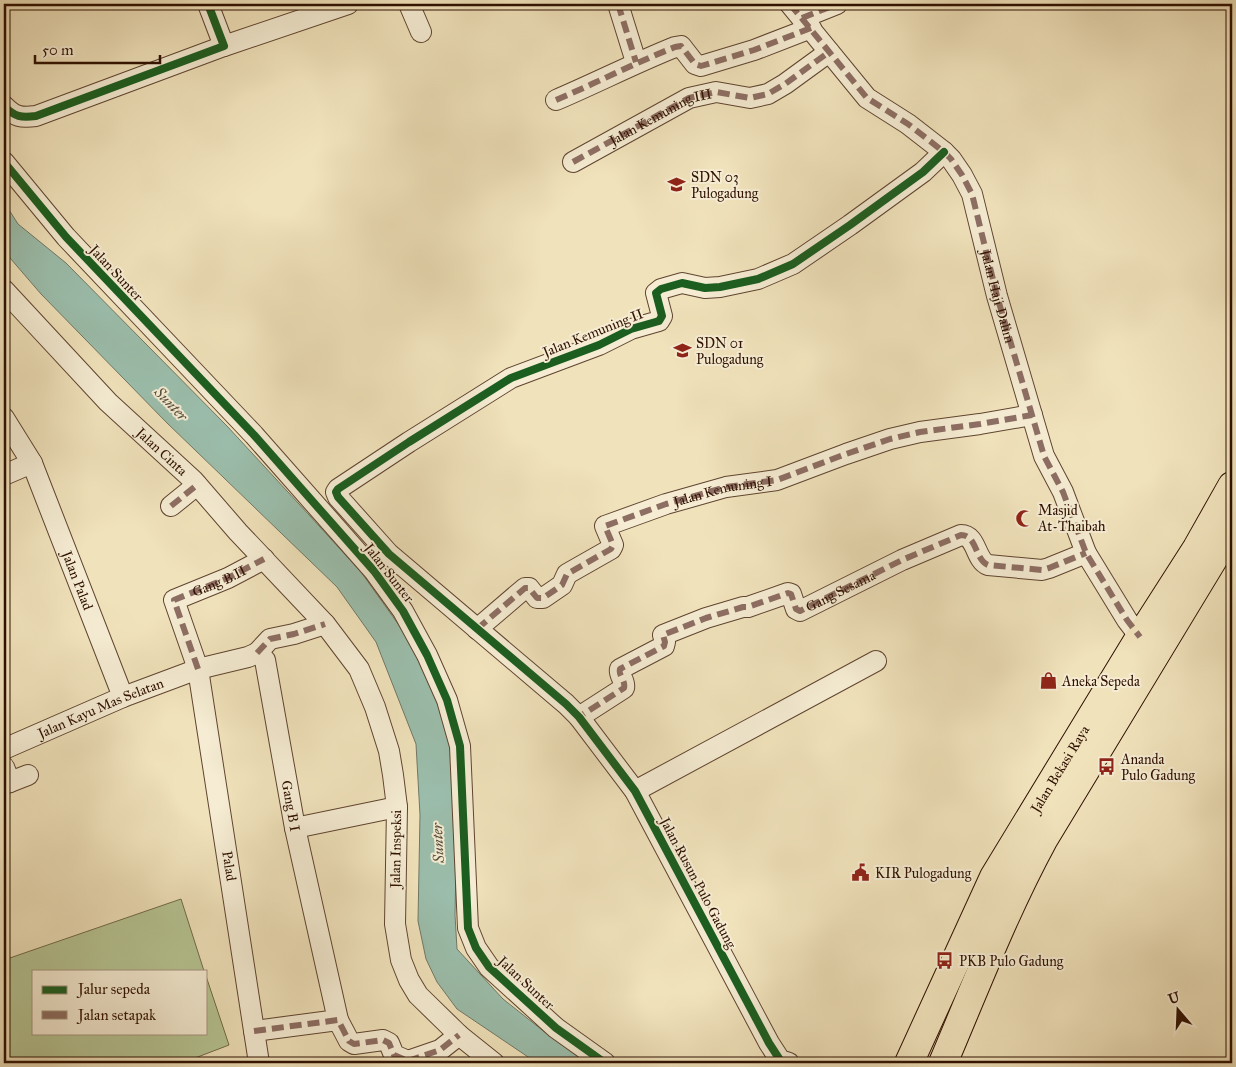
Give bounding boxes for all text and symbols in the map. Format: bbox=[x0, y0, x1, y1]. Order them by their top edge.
scale bar bbox=[35, 32, 160, 64]
text: 50 m bbox=[42, 41, 74, 59]
street label: Jalan Kemuning III bbox=[604, 85, 713, 151]
place label: SDN 03 Pulogadung bbox=[691, 169, 759, 202]
school or university icon: SDN 03 Pulogadung bbox=[667, 175, 687, 195]
street label: Jalan Sunter bbox=[84, 240, 147, 306]
street label: Jalan Haji Dalim bbox=[976, 246, 1019, 345]
street label: Jalan Kemuning II bbox=[538, 305, 646, 363]
place label: SDN 01 Pulogadung bbox=[696, 335, 764, 368]
school or university icon: SDN 01 Pulogadung bbox=[672, 341, 692, 361]
water label: Sunter bbox=[150, 383, 192, 425]
street label: Jalan Cinta bbox=[131, 422, 191, 479]
street label: Jalan Kemuning I bbox=[669, 472, 773, 512]
place label: Masjid At-Thaibah bbox=[1037, 502, 1106, 535]
mosque icon: Masjid At-Thaibah bbox=[1014, 508, 1034, 528]
street label: Jalan Sunter bbox=[359, 538, 418, 607]
street label: Jalan Palad bbox=[57, 547, 97, 612]
street label: Gang B.II bbox=[190, 561, 249, 600]
street label: Gang Sesama bbox=[803, 566, 878, 615]
shop icon: Aneka Sepeda bbox=[1038, 671, 1058, 691]
place label: Aneka Sepeda bbox=[1061, 673, 1140, 690]
street label: Jalan Kayu Mas Selatan bbox=[33, 674, 166, 743]
street label: Jalan Bekasi Raya bbox=[1026, 722, 1093, 818]
place label: Ananda Pulo Gadung bbox=[1120, 751, 1196, 784]
bus stop icon: Ananda Pulo Gadung bbox=[1097, 757, 1117, 777]
street label: Gang B I bbox=[278, 779, 304, 833]
street label: Jalan Inspeksi bbox=[387, 809, 406, 890]
street label: Jalan Rusun Pulo Gadung bbox=[654, 813, 740, 952]
water label: Sunter bbox=[428, 822, 448, 865]
street label: Palad bbox=[218, 850, 240, 882]
public building icon: KIR Pulogadung bbox=[851, 863, 871, 883]
place label: KIR Pulogadung bbox=[875, 865, 972, 882]
street label: Jalan Sunter bbox=[492, 951, 558, 1015]
bus stop icon: PKB Pulo Gadung bbox=[935, 951, 955, 971]
place label: PKB Pulo Gadung bbox=[959, 953, 1064, 970]
legend bbox=[32, 970, 208, 1034]
text: Jalur sepeda bbox=[76, 980, 151, 999]
north arrow bbox=[1154, 984, 1204, 1034]
text: U bbox=[1166, 988, 1183, 1008]
text: Jalan setapak bbox=[76, 1006, 156, 1025]

